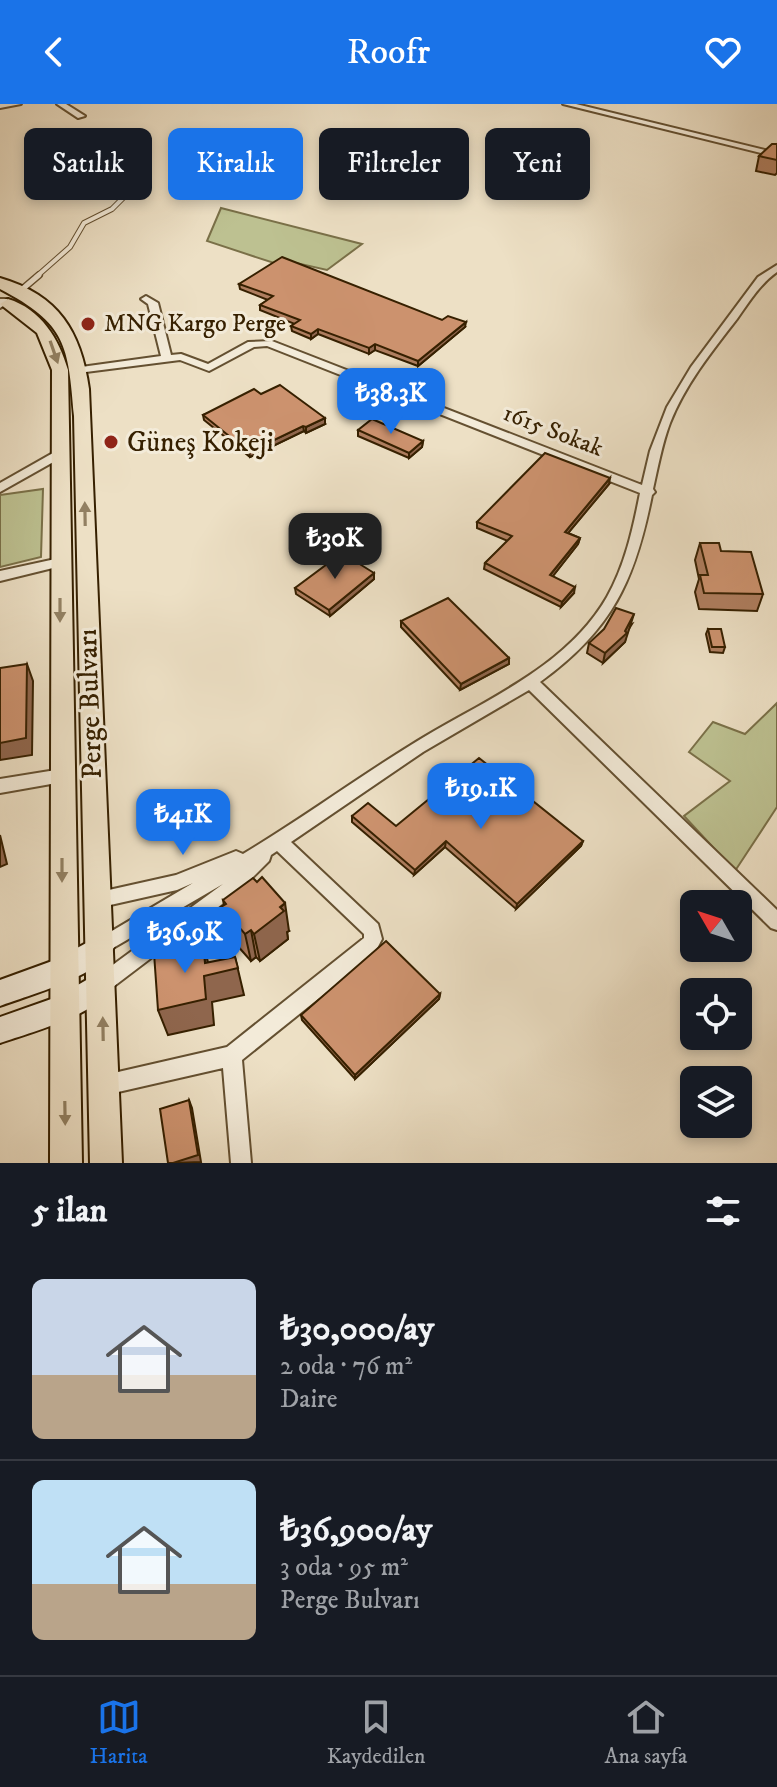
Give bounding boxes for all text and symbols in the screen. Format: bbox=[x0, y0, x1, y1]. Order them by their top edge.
icon: back bbox=[32, 30, 76, 74]
text: Roofr bbox=[347, 30, 430, 75]
icon: heart bbox=[701, 30, 745, 74]
chip: Satılık bbox=[24, 128, 152, 200]
chip: Kiralık bbox=[168, 128, 303, 200]
chip: Filtreler bbox=[319, 128, 469, 200]
chip: Yeni bbox=[485, 128, 590, 200]
place label: MNG Kargo Perge bbox=[104, 309, 286, 339]
marker: MNG Kargo Perge bbox=[79, 315, 97, 333]
one-way arrow bbox=[49, 340, 61, 364]
pin: ₺38.3K bbox=[326, 368, 456, 436]
text: ₺38.3K bbox=[355, 377, 427, 410]
street label: 1615 Sokak bbox=[499, 398, 607, 464]
place label: Güneş Kokeji bbox=[127, 425, 274, 460]
marker: Güneş Kokeji bbox=[102, 433, 120, 451]
one-way arrow bbox=[79, 501, 92, 526]
pin: ₺30K bbox=[288, 513, 382, 581]
text: ₺30K bbox=[307, 522, 363, 555]
one-way arrow bbox=[54, 598, 67, 623]
street label: Perge Bulvarı bbox=[70, 628, 110, 780]
pin: ₺19.1K bbox=[416, 763, 546, 831]
text: ₺19.1K bbox=[445, 772, 517, 805]
pin: ₺41K bbox=[136, 789, 230, 857]
text: ₺41K bbox=[154, 798, 212, 831]
one-way arrow bbox=[56, 858, 68, 883]
north arrow bbox=[680, 890, 752, 962]
map controls bbox=[680, 890, 752, 1138]
pin: ₺36.9K bbox=[120, 907, 250, 975]
text: ₺36.9K bbox=[147, 916, 223, 949]
button: locate bbox=[680, 978, 752, 1050]
one-way arrow bbox=[97, 1016, 109, 1041]
button: layers bbox=[680, 1066, 752, 1138]
one-way arrow bbox=[59, 1101, 71, 1126]
icon: filters bbox=[701, 1189, 745, 1233]
text: 5 ilan bbox=[32, 1190, 107, 1232]
text: ₺30,000/ay bbox=[280, 1308, 434, 1350]
icon: home bbox=[96, 1311, 192, 1407]
text: 2 oda · 76 m² bbox=[280, 1350, 412, 1383]
text: Daire bbox=[280, 1383, 338, 1416]
text: ₺36,900/ay bbox=[280, 1509, 432, 1551]
icon: home bbox=[96, 1512, 192, 1608]
text: 3 oda · 95 m² bbox=[280, 1551, 408, 1584]
text: Perge Bulvarı bbox=[280, 1584, 420, 1617]
tab: Harita bbox=[90, 1695, 148, 1770]
tab: Kaydedilen bbox=[327, 1695, 426, 1770]
tab: Ana sayfa bbox=[605, 1695, 687, 1770]

